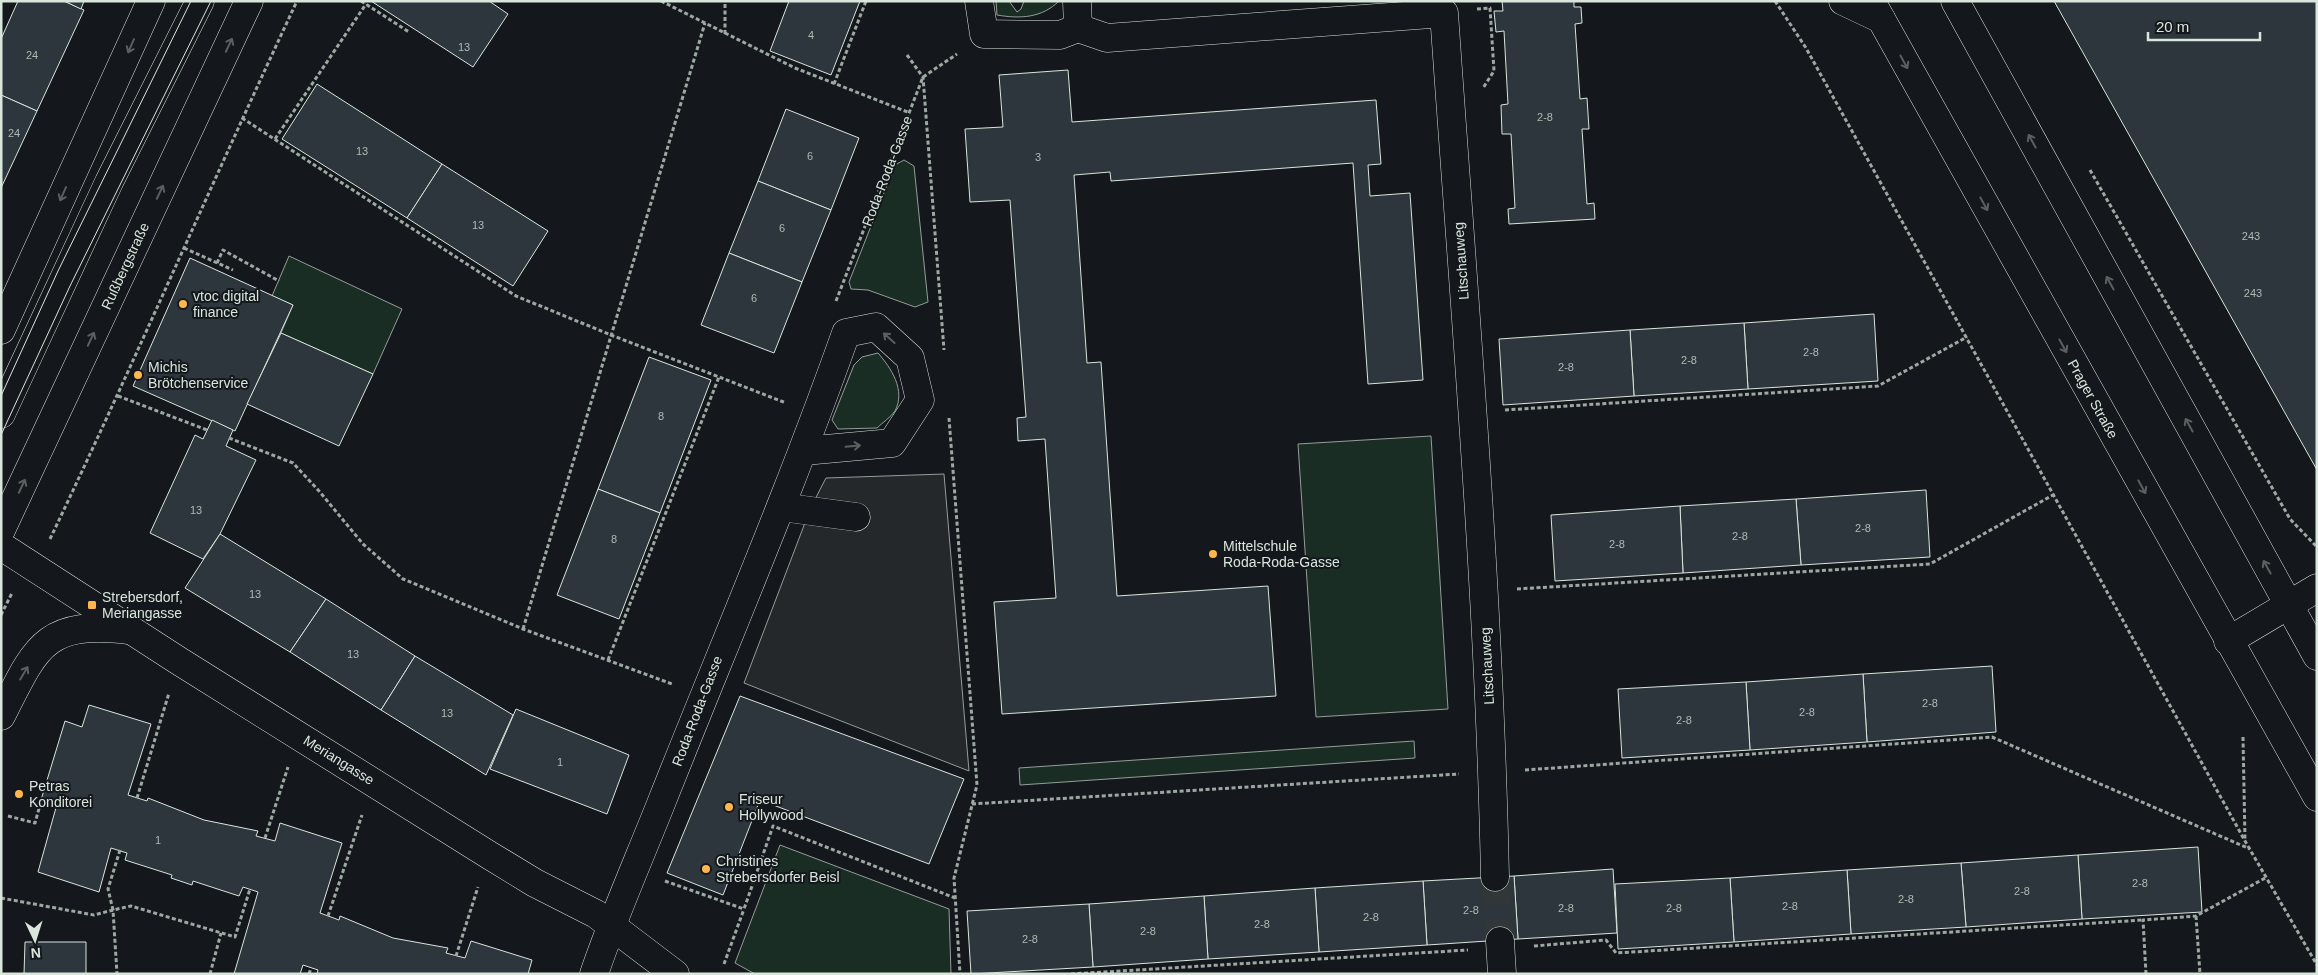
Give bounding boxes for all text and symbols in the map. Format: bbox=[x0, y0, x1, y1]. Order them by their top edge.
scale bar bbox=[2148, 10, 2260, 42]
text: 20 m bbox=[2156, 18, 2189, 35]
house number: 4 bbox=[808, 29, 814, 41]
one-way arrow bbox=[125, 38, 135, 53]
one-way arrow bbox=[225, 38, 234, 53]
house number: 13 bbox=[458, 41, 470, 53]
house number: 24 bbox=[26, 49, 38, 61]
one-way arrow bbox=[1900, 54, 1910, 68]
house number: 2-8 bbox=[1537, 111, 1553, 123]
street label: Roda-Roda-Gasse bbox=[859, 113, 915, 228]
house number: 24 bbox=[8, 127, 20, 139]
one-way arrow bbox=[2027, 133, 2037, 148]
house number: 13 bbox=[356, 145, 368, 157]
house number: 6 bbox=[807, 150, 813, 162]
house number: 3 bbox=[1035, 151, 1041, 163]
one-way arrow bbox=[156, 185, 165, 200]
one-way arrow bbox=[58, 186, 68, 201]
one-way arrow bbox=[1979, 196, 1989, 211]
house number: 13 bbox=[472, 219, 484, 231]
street label: Rußbergstraße bbox=[98, 220, 152, 312]
house number: 6 bbox=[779, 222, 785, 234]
street label: Litschauweg bbox=[1450, 222, 1472, 300]
house number: 243 bbox=[2242, 230, 2260, 242]
one-way arrow bbox=[2105, 276, 2115, 291]
house number: 243 bbox=[2244, 287, 2262, 299]
place label: vtoc digital finance bbox=[193, 288, 259, 320]
house number: 6 bbox=[751, 292, 757, 304]
marker: vtoc digital finance bbox=[177, 298, 189, 310]
one-way arrow bbox=[87, 332, 96, 347]
one-way arrow bbox=[882, 333, 895, 344]
one-way arrow bbox=[2058, 338, 2068, 353]
house number: 2-8 bbox=[1803, 346, 1819, 358]
house number: 2-8 bbox=[1681, 354, 1697, 366]
street label: Prager Straße bbox=[2065, 357, 2121, 442]
place label: Michis Brötchenservice bbox=[148, 359, 249, 391]
house number: 2-8 bbox=[1558, 361, 1574, 373]
marker: Michis Brötchenservice bbox=[132, 369, 144, 381]
house number: 8 bbox=[658, 410, 664, 422]
one-way arrow bbox=[2184, 418, 2194, 433]
one-way arrow bbox=[844, 441, 860, 451]
one-way arrow bbox=[18, 479, 27, 494]
one-way arrow bbox=[2138, 480, 2148, 494]
house number: 13 bbox=[190, 504, 202, 516]
house number: 2-8 bbox=[1855, 522, 1871, 534]
house number: 2-8 bbox=[1732, 530, 1748, 542]
house number: 8 bbox=[611, 533, 617, 545]
place label: Mittelschule Roda-Roda-Gasse bbox=[1223, 538, 1340, 570]
house number: 2-8 bbox=[1609, 538, 1625, 550]
marker: Mittelschule Roda-Roda-Gasse bbox=[1207, 548, 1219, 560]
one-way arrow bbox=[2262, 561, 2272, 575]
house number: 13 bbox=[249, 588, 261, 600]
place label: Strebersdorf, Meriangasse bbox=[102, 589, 183, 621]
marker: Strebersdorf, Meriangasse bbox=[86, 599, 98, 611]
street label: Litschauweg bbox=[1477, 627, 1497, 705]
house number: 13 bbox=[347, 648, 359, 660]
street label: Roda-Roda-Gasse bbox=[669, 653, 725, 768]
one-way arrow bbox=[19, 666, 29, 680]
house number: 2-8 bbox=[1922, 697, 1938, 709]
house number: 2-8 bbox=[1799, 706, 1815, 718]
house number: 13 bbox=[441, 707, 453, 719]
house number: 2-8 bbox=[1676, 714, 1692, 726]
street label: Meriangasse bbox=[301, 732, 377, 788]
house number: 1 bbox=[557, 756, 563, 768]
place label: Petras Konditorei bbox=[29, 778, 92, 810]
marker: Petras Konditorei bbox=[13, 788, 25, 800]
place label: Friseur Hollywood bbox=[739, 791, 804, 823]
marker: Friseur Hollywood bbox=[723, 801, 735, 813]
house number: 1 bbox=[155, 834, 161, 846]
place label: Christines Strebersdorfer Beisl bbox=[716, 853, 840, 885]
marker: Christines Strebersdorfer Beisl bbox=[700, 863, 712, 875]
house number: 2-8 bbox=[2132, 877, 2148, 889]
house number: 2-8 bbox=[2014, 885, 2030, 897]
house number: 2-8 bbox=[1898, 893, 1914, 905]
house number: 2-8 bbox=[1782, 900, 1798, 912]
house number: 2-8 bbox=[1558, 902, 1574, 914]
house number: 2-8 bbox=[1666, 902, 1682, 914]
house number: 2-8 bbox=[1463, 904, 1479, 916]
house number: 2-8 bbox=[1363, 911, 1379, 923]
north arrow bbox=[10, 915, 60, 965]
house number: 2-8 bbox=[1254, 918, 1270, 930]
house number: 2-8 bbox=[1140, 925, 1156, 937]
house number: 2-8 bbox=[1022, 933, 1038, 945]
text: N bbox=[30, 945, 42, 961]

